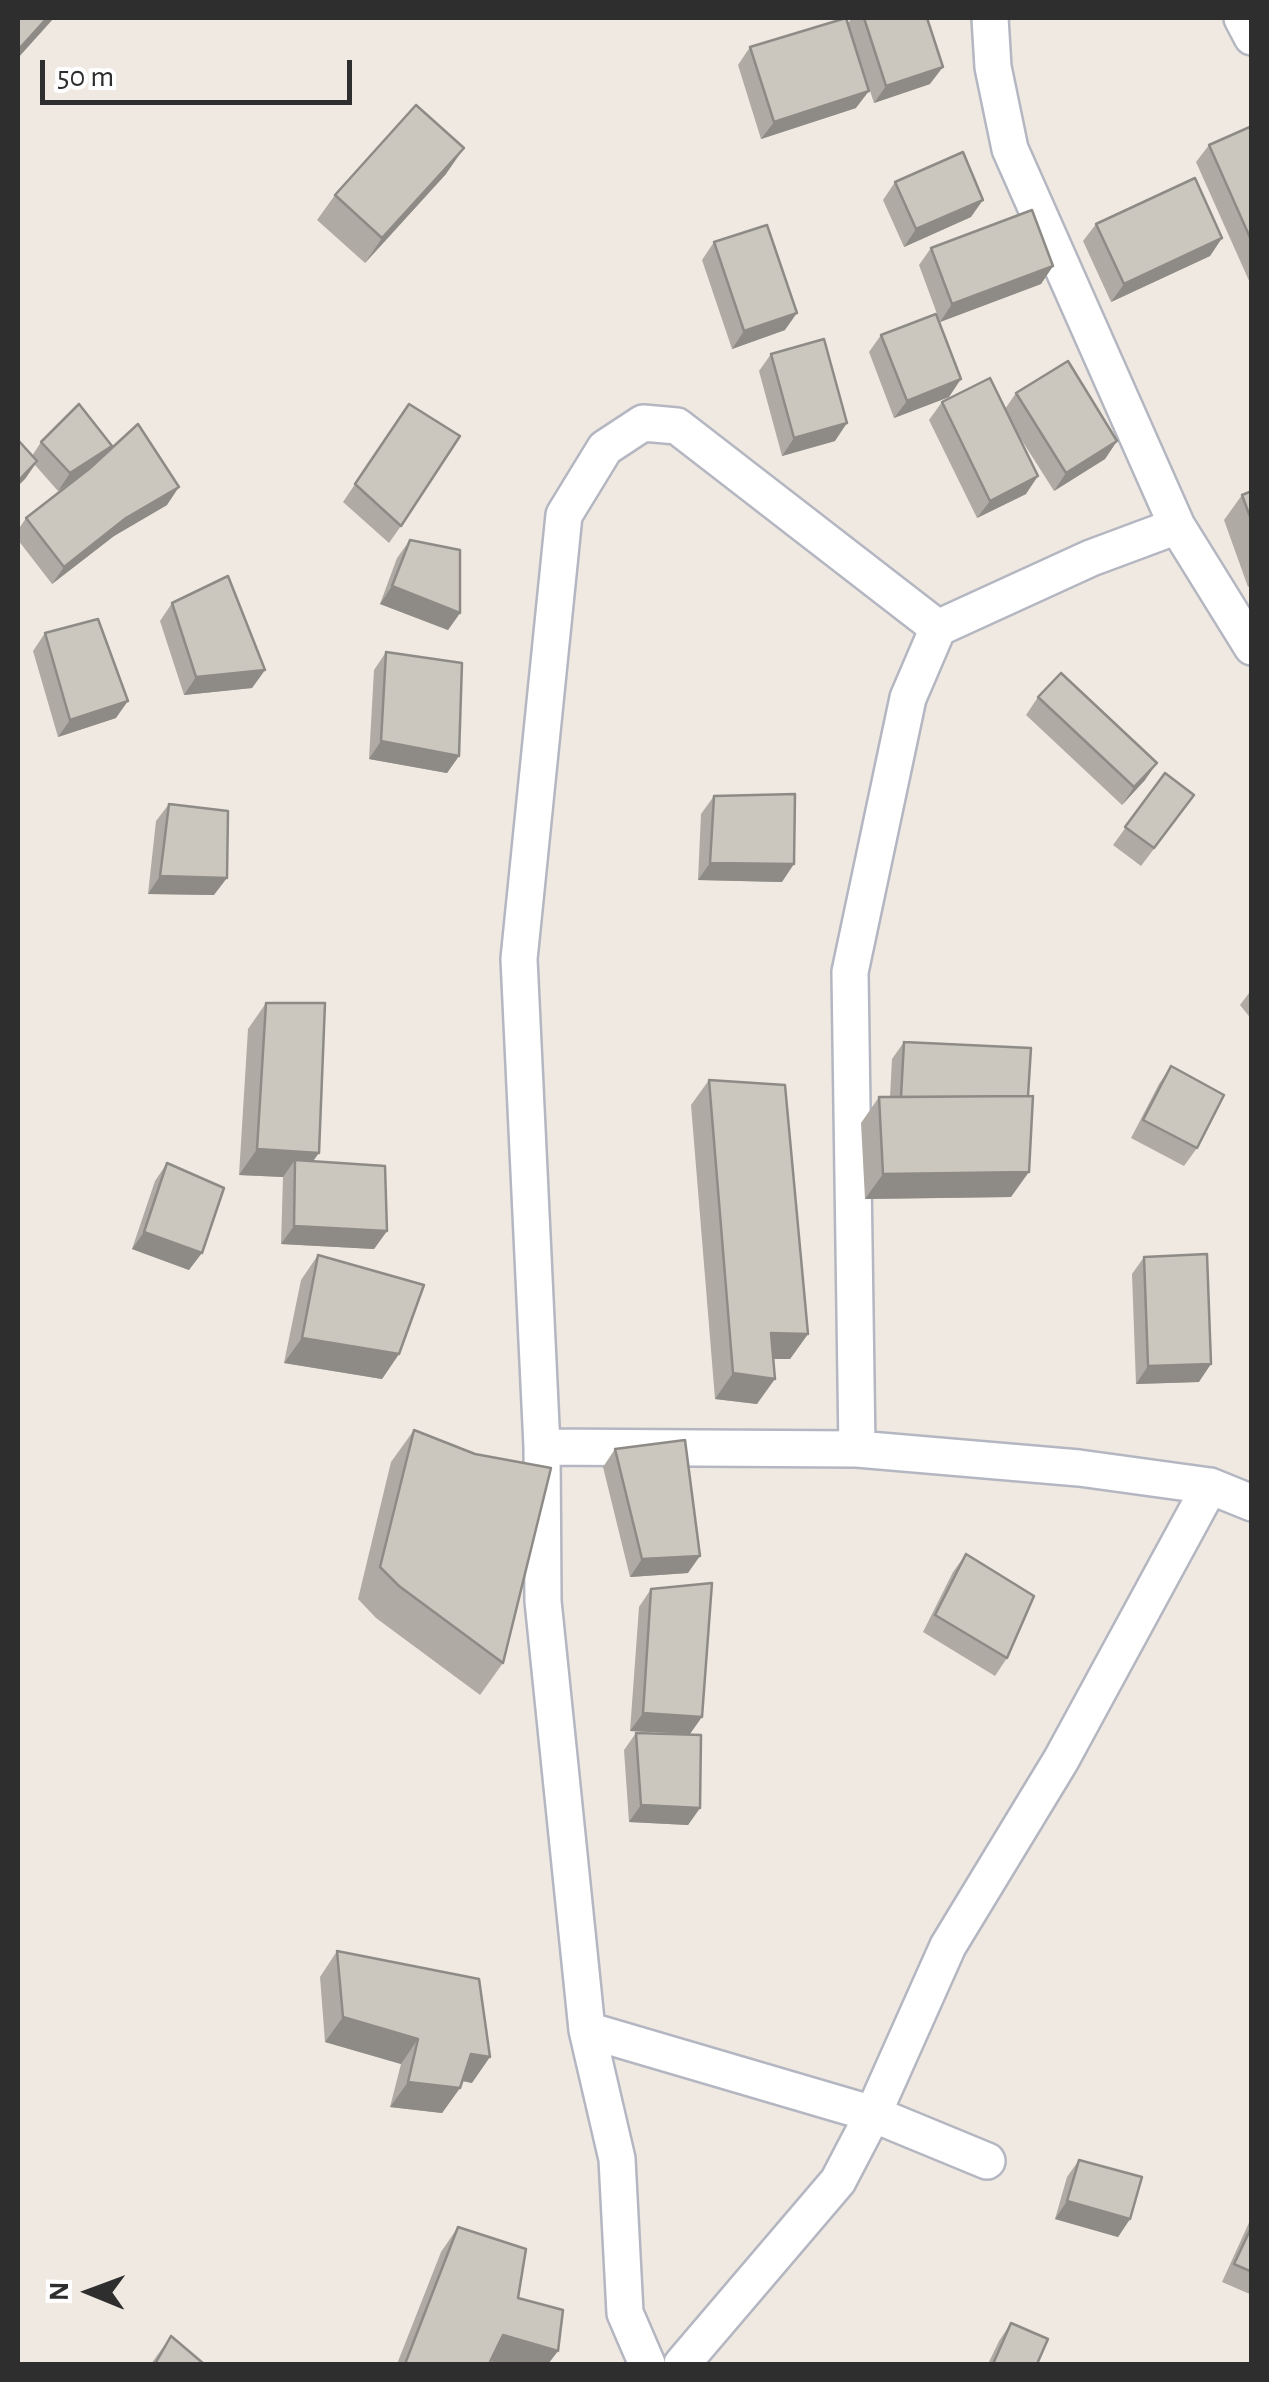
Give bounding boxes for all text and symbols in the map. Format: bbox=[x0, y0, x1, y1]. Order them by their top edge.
scale bar bbox=[45, 40, 358, 102]
text: 50 m bbox=[57, 62, 114, 92]
north arrow bbox=[40, 2242, 140, 2342]
text: N bbox=[46, 2281, 74, 2301]

